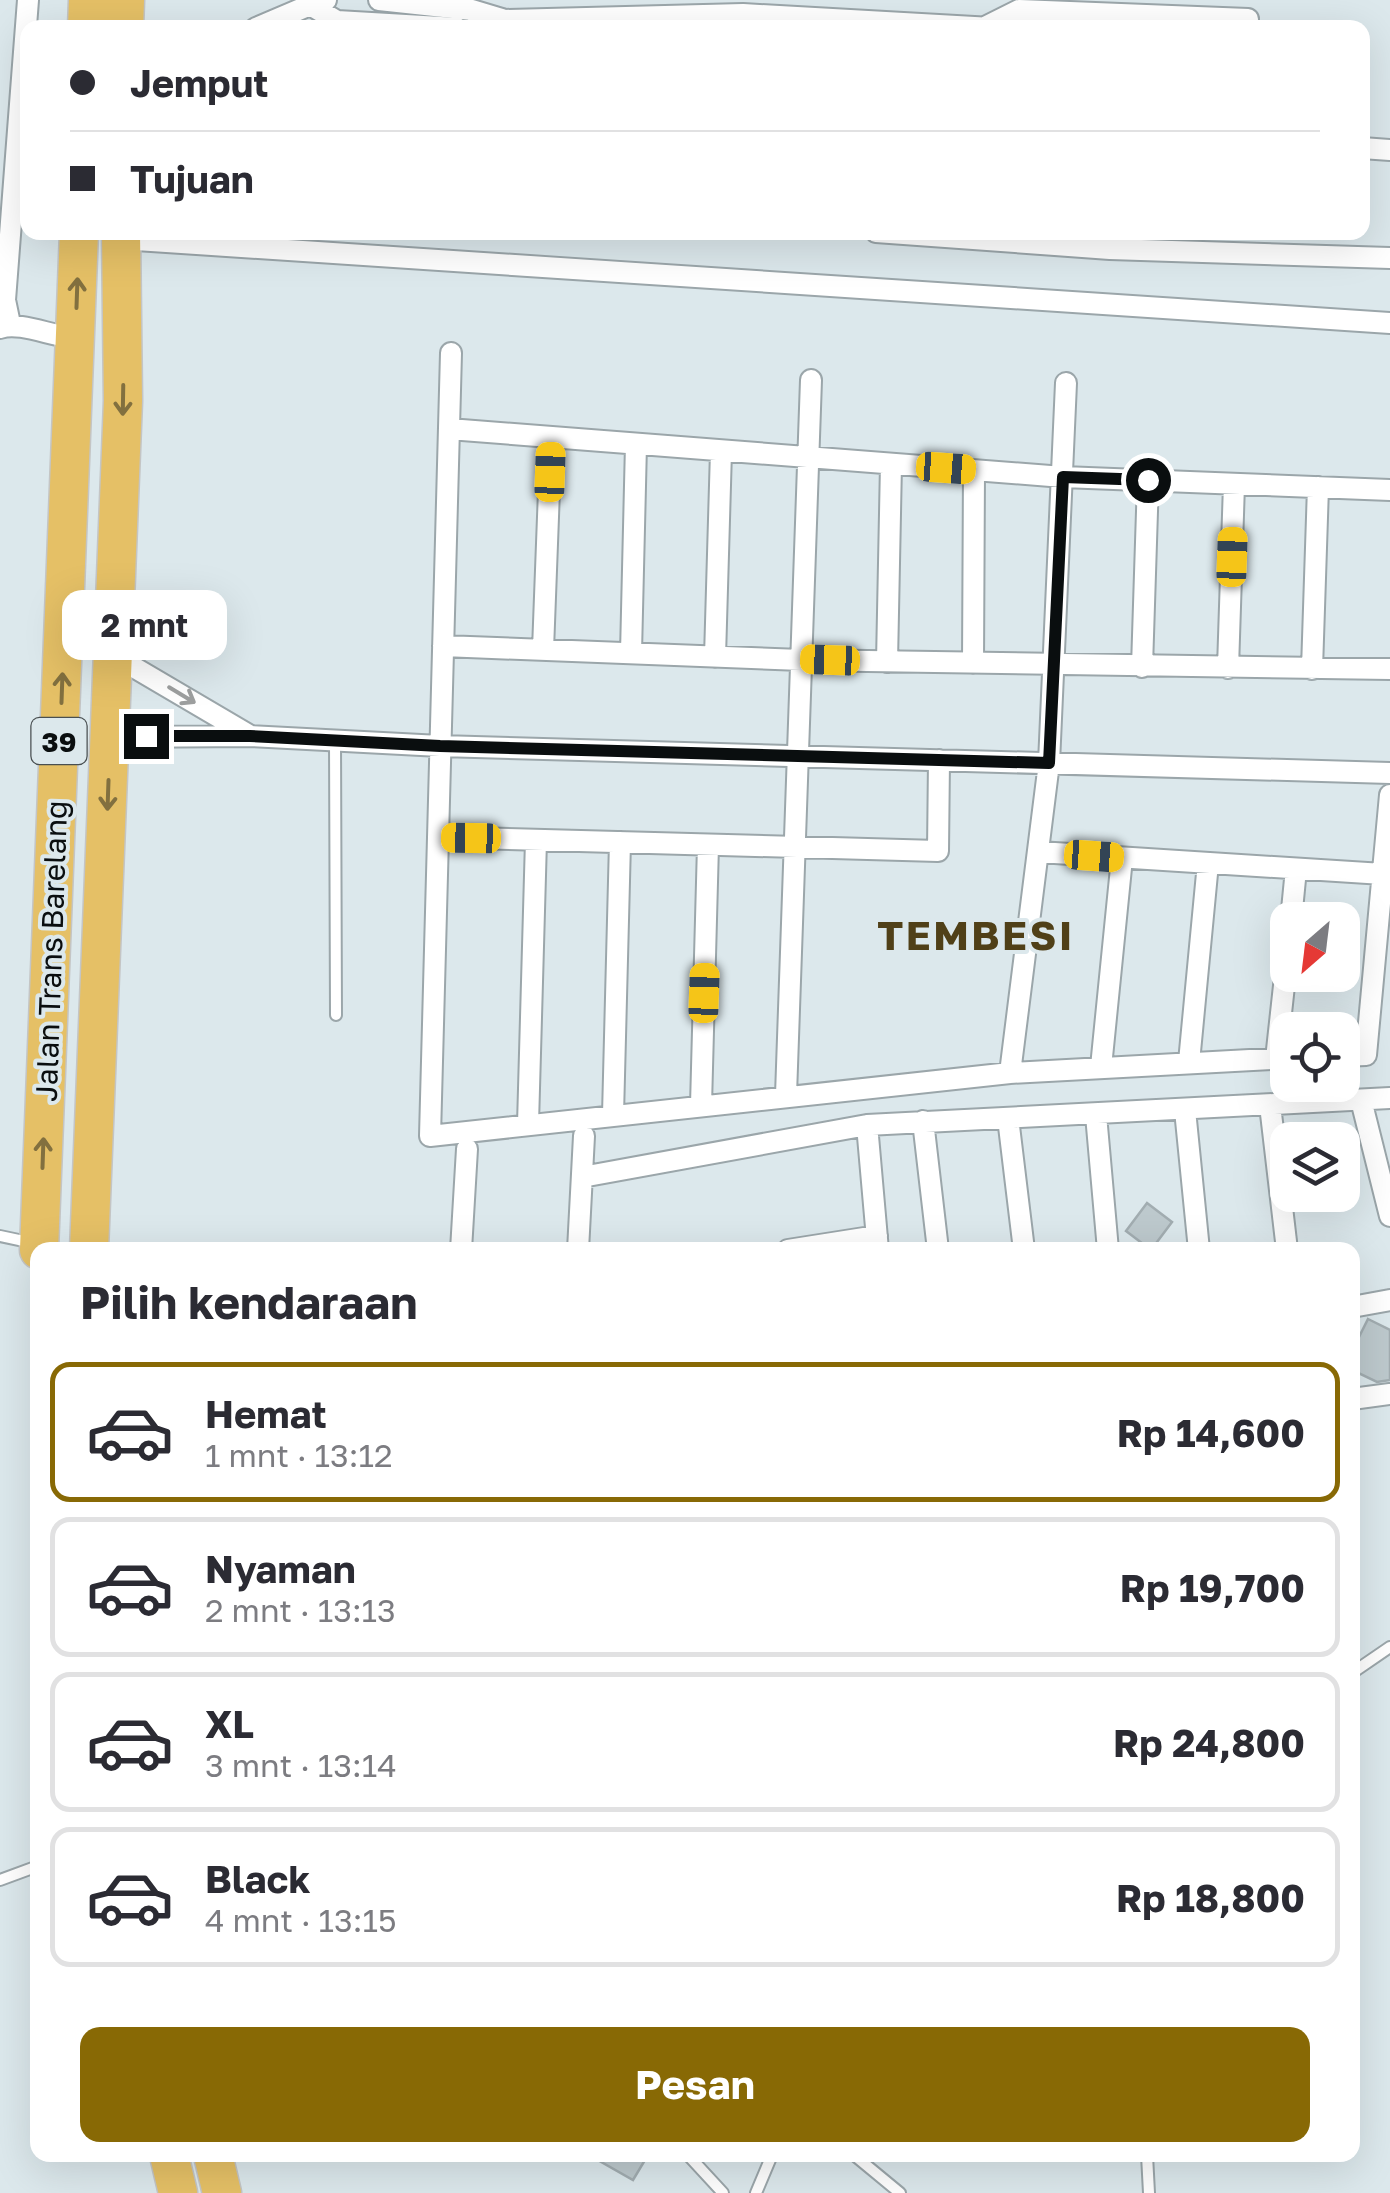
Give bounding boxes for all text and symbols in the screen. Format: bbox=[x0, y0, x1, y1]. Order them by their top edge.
text: Jemput bbox=[130, 60, 269, 105]
text: Tujuan bbox=[130, 156, 254, 201]
one-way arrow bbox=[68, 278, 87, 310]
one-way arrow bbox=[113, 383, 132, 415]
car bbox=[534, 441, 566, 503]
car bbox=[915, 451, 977, 485]
route start bbox=[1126, 458, 1171, 503]
car bbox=[1216, 526, 1248, 588]
callout: 2 mnt bbox=[64, 591, 228, 661]
text: 2 mnt bbox=[101, 606, 188, 644]
car bbox=[799, 644, 861, 676]
one-way arrow bbox=[52, 672, 71, 704]
one-way arrow bbox=[167, 685, 196, 705]
route end bbox=[124, 714, 169, 759]
road number: 39 bbox=[32, 718, 86, 764]
one-way arrow bbox=[98, 778, 117, 810]
street label: Jalan Trans Barelang bbox=[28, 800, 74, 1102]
car bbox=[441, 822, 501, 854]
car bbox=[1063, 839, 1125, 873]
north arrow bbox=[1270, 902, 1360, 992]
map controls bbox=[1270, 902, 1360, 1212]
district label: TEMBESI bbox=[877, 911, 1075, 959]
car bbox=[688, 962, 720, 1024]
button: locate bbox=[1270, 1012, 1360, 1102]
button: layers bbox=[1270, 1122, 1360, 1212]
one-way arrow bbox=[34, 1137, 53, 1169]
text: Pilih kendaraan bbox=[80, 1275, 417, 1329]
icon: car bbox=[85, 1387, 175, 1477]
text: Hemat bbox=[205, 1391, 327, 1436]
text: Rp 14,600 bbox=[1117, 1410, 1305, 1455]
text: 1 mnt · 13:12 bbox=[205, 1436, 393, 1474]
icon: car bbox=[85, 1542, 175, 1632]
text: Nyaman bbox=[205, 1546, 356, 1591]
text: Rp 19,700 bbox=[1120, 1565, 1305, 1610]
text: 2 mnt · 13:13 bbox=[205, 1591, 396, 1629]
icon: car bbox=[85, 1697, 175, 1787]
text: XL bbox=[205, 1701, 254, 1746]
text: Rp 24,800 bbox=[1113, 1720, 1305, 1765]
text: 3 mnt · 13:14 bbox=[205, 1746, 397, 1784]
icon: car bbox=[85, 1852, 175, 1942]
text: Black bbox=[205, 1856, 310, 1901]
text: Rp 18,800 bbox=[1116, 1875, 1305, 1920]
text: 4 mnt · 13:15 bbox=[205, 1901, 397, 1939]
button: Pesan bbox=[80, 2027, 1310, 2142]

